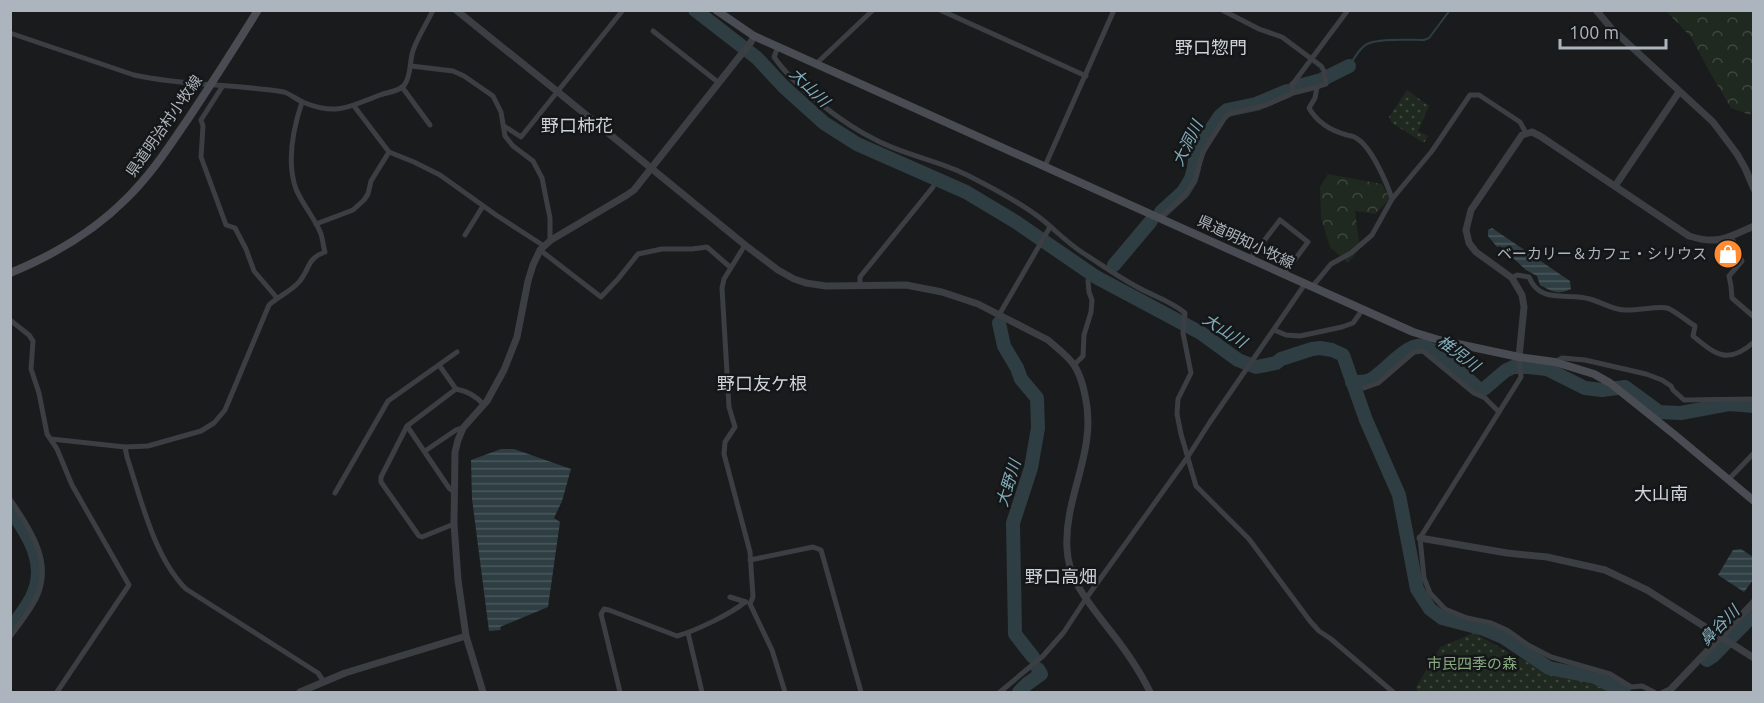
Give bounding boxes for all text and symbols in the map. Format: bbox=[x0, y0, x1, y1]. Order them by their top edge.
scale bar bbox=[1560, 12, 1666, 50]
text: 100 m bbox=[1569, 22, 1619, 42]
district label: 野口惣門 bbox=[1175, 37, 1247, 57]
water label: 大山川 bbox=[786, 64, 835, 112]
street label: 県道明治村小牧線 bbox=[122, 72, 205, 180]
district label: 野口柿花 bbox=[541, 115, 613, 135]
water label: 大洞川 bbox=[1168, 116, 1206, 169]
street label: 県道明知小牧線 bbox=[1195, 212, 1297, 271]
shop icon: ベーカリー＆カフェ・シリウス bbox=[1712, 238, 1744, 270]
place label: ベーカリー＆カフェ・シリウス bbox=[1497, 245, 1707, 262]
water label: 大山川 bbox=[1200, 309, 1252, 352]
water label: 椎児川 bbox=[1434, 331, 1485, 376]
district label: 野口友ケ根 bbox=[717, 373, 807, 393]
water label: 大野川 bbox=[992, 456, 1024, 509]
district label: 大山南 bbox=[1634, 483, 1688, 503]
district label: 野口高畑 bbox=[1025, 566, 1097, 586]
water label: 鼻谷川 bbox=[1696, 600, 1744, 648]
park label: 市民四季の森 bbox=[1427, 655, 1517, 672]

